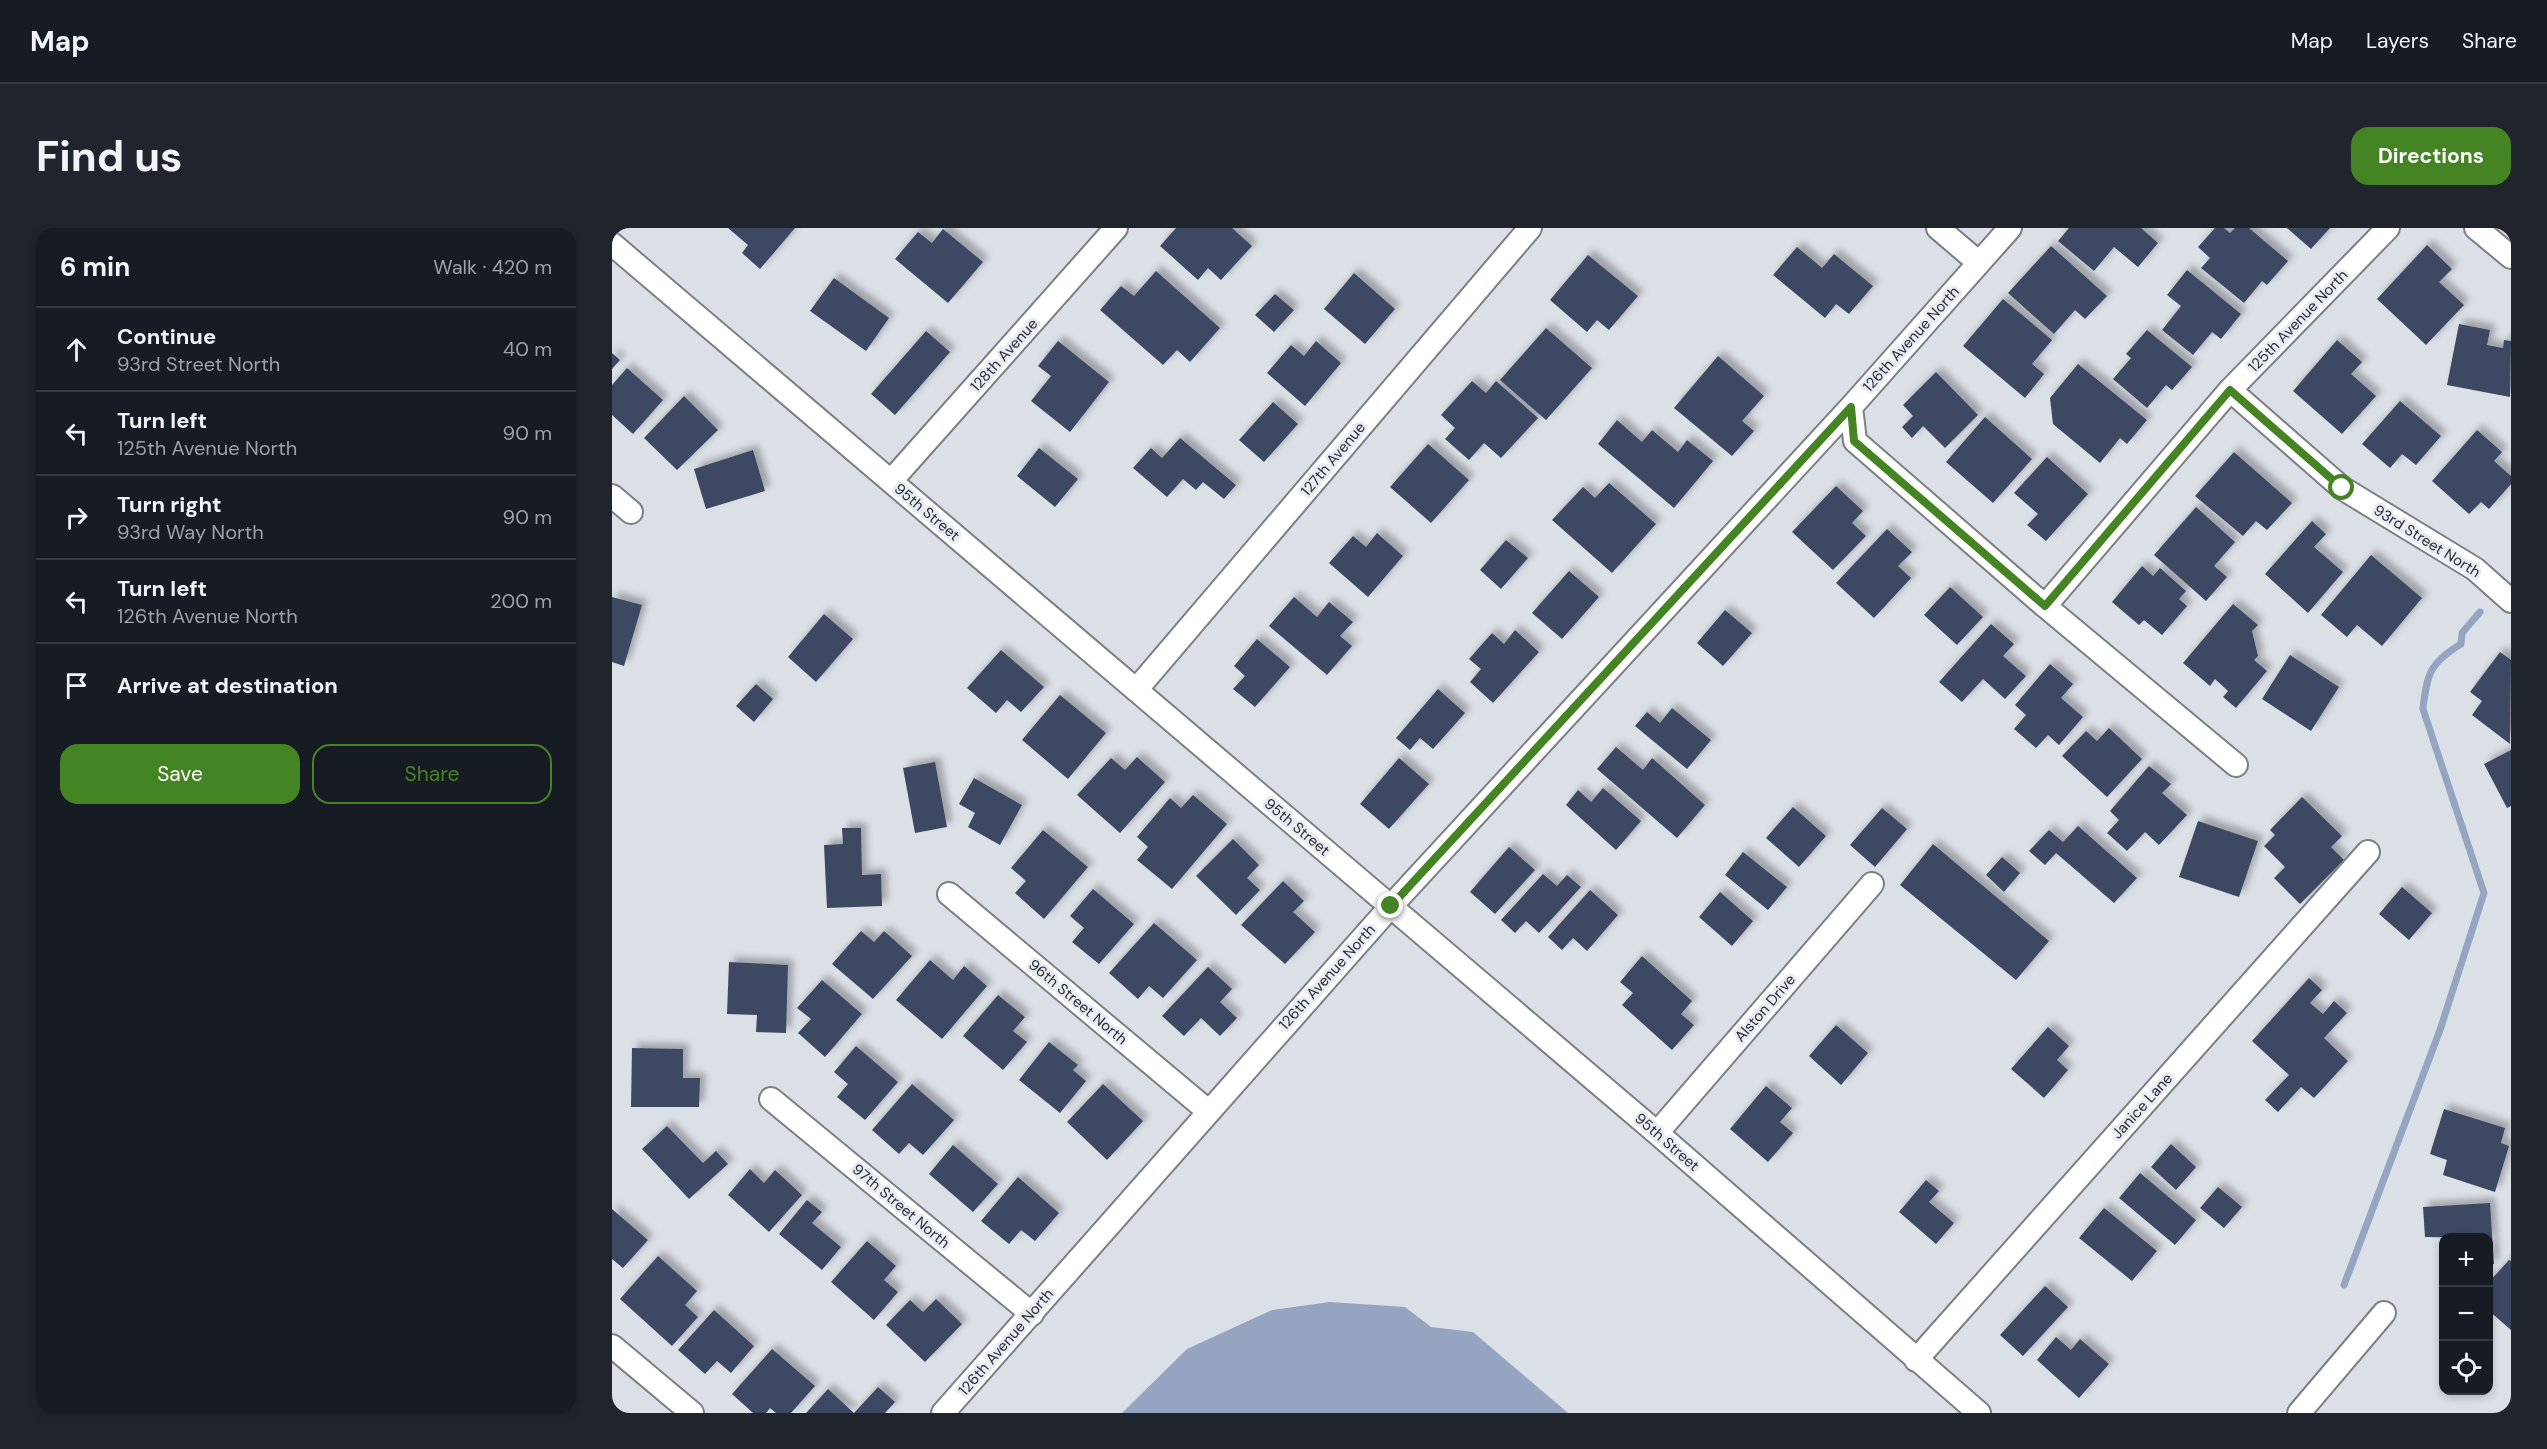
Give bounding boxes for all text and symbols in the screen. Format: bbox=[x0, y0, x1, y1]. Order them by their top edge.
text: Map bbox=[30, 23, 90, 60]
text: Map bbox=[2291, 27, 2333, 55]
text: Layers bbox=[2366, 27, 2429, 55]
text: Share bbox=[2462, 27, 2517, 55]
button: Directions bbox=[2351, 127, 2511, 185]
text: Find us bbox=[36, 129, 182, 184]
text: 6 min bbox=[60, 250, 130, 284]
text: Walk · 420 m bbox=[433, 254, 552, 280]
street label: 125th Avenue North bbox=[2244, 265, 2352, 377]
street label: 126th Avenue North bbox=[1858, 282, 1964, 396]
street label: 128th Avenue bbox=[966, 314, 1042, 396]
text: Continue bbox=[117, 322, 216, 351]
icon: ahead bbox=[60, 333, 93, 366]
text: 40 m bbox=[503, 336, 552, 362]
text: 93rd Street North bbox=[117, 351, 280, 377]
text: Turn left bbox=[117, 406, 207, 435]
icon: left bbox=[60, 417, 93, 450]
street label: 127th Avenue bbox=[1296, 418, 1370, 500]
text: 90 m bbox=[503, 420, 552, 446]
text: 125th Avenue North bbox=[117, 435, 297, 461]
route start bbox=[2328, 474, 2354, 500]
street label: 95th Street bbox=[890, 479, 964, 545]
text: Turn right bbox=[117, 490, 222, 519]
street label: 93rd Street North bbox=[2370, 500, 2484, 582]
icon: right bbox=[60, 501, 93, 534]
text: 90 m bbox=[503, 504, 552, 530]
text: 93rd Way North bbox=[117, 519, 264, 545]
text: Turn left bbox=[117, 574, 207, 603]
icon: left bbox=[60, 585, 93, 618]
text: 200 m bbox=[490, 588, 552, 614]
text: 126th Avenue North bbox=[117, 603, 298, 629]
icon: arrive bbox=[60, 669, 93, 702]
text: Arrive at destination bbox=[117, 671, 338, 700]
button: Save bbox=[60, 744, 300, 804]
button: Share bbox=[312, 744, 552, 804]
street label: 95th Street bbox=[1260, 794, 1334, 860]
route end bbox=[1377, 892, 1403, 918]
street label: 126th Avenue North bbox=[1274, 920, 1380, 1034]
street label: 96th Street North bbox=[1024, 955, 1132, 1049]
street label: Alston Drive bbox=[1730, 970, 1800, 1046]
street label: Janice Lane bbox=[2107, 1069, 2177, 1143]
street label: 95th Street bbox=[1630, 1108, 1704, 1176]
street label: 97th Street North bbox=[848, 1159, 954, 1253]
map controls bbox=[2439, 1233, 2493, 1395]
button: + bbox=[2439, 1233, 2493, 1287]
street label: 126th Avenue North bbox=[954, 1284, 1058, 1400]
button: − bbox=[2439, 1287, 2493, 1341]
button: locate bbox=[2439, 1341, 2493, 1395]

